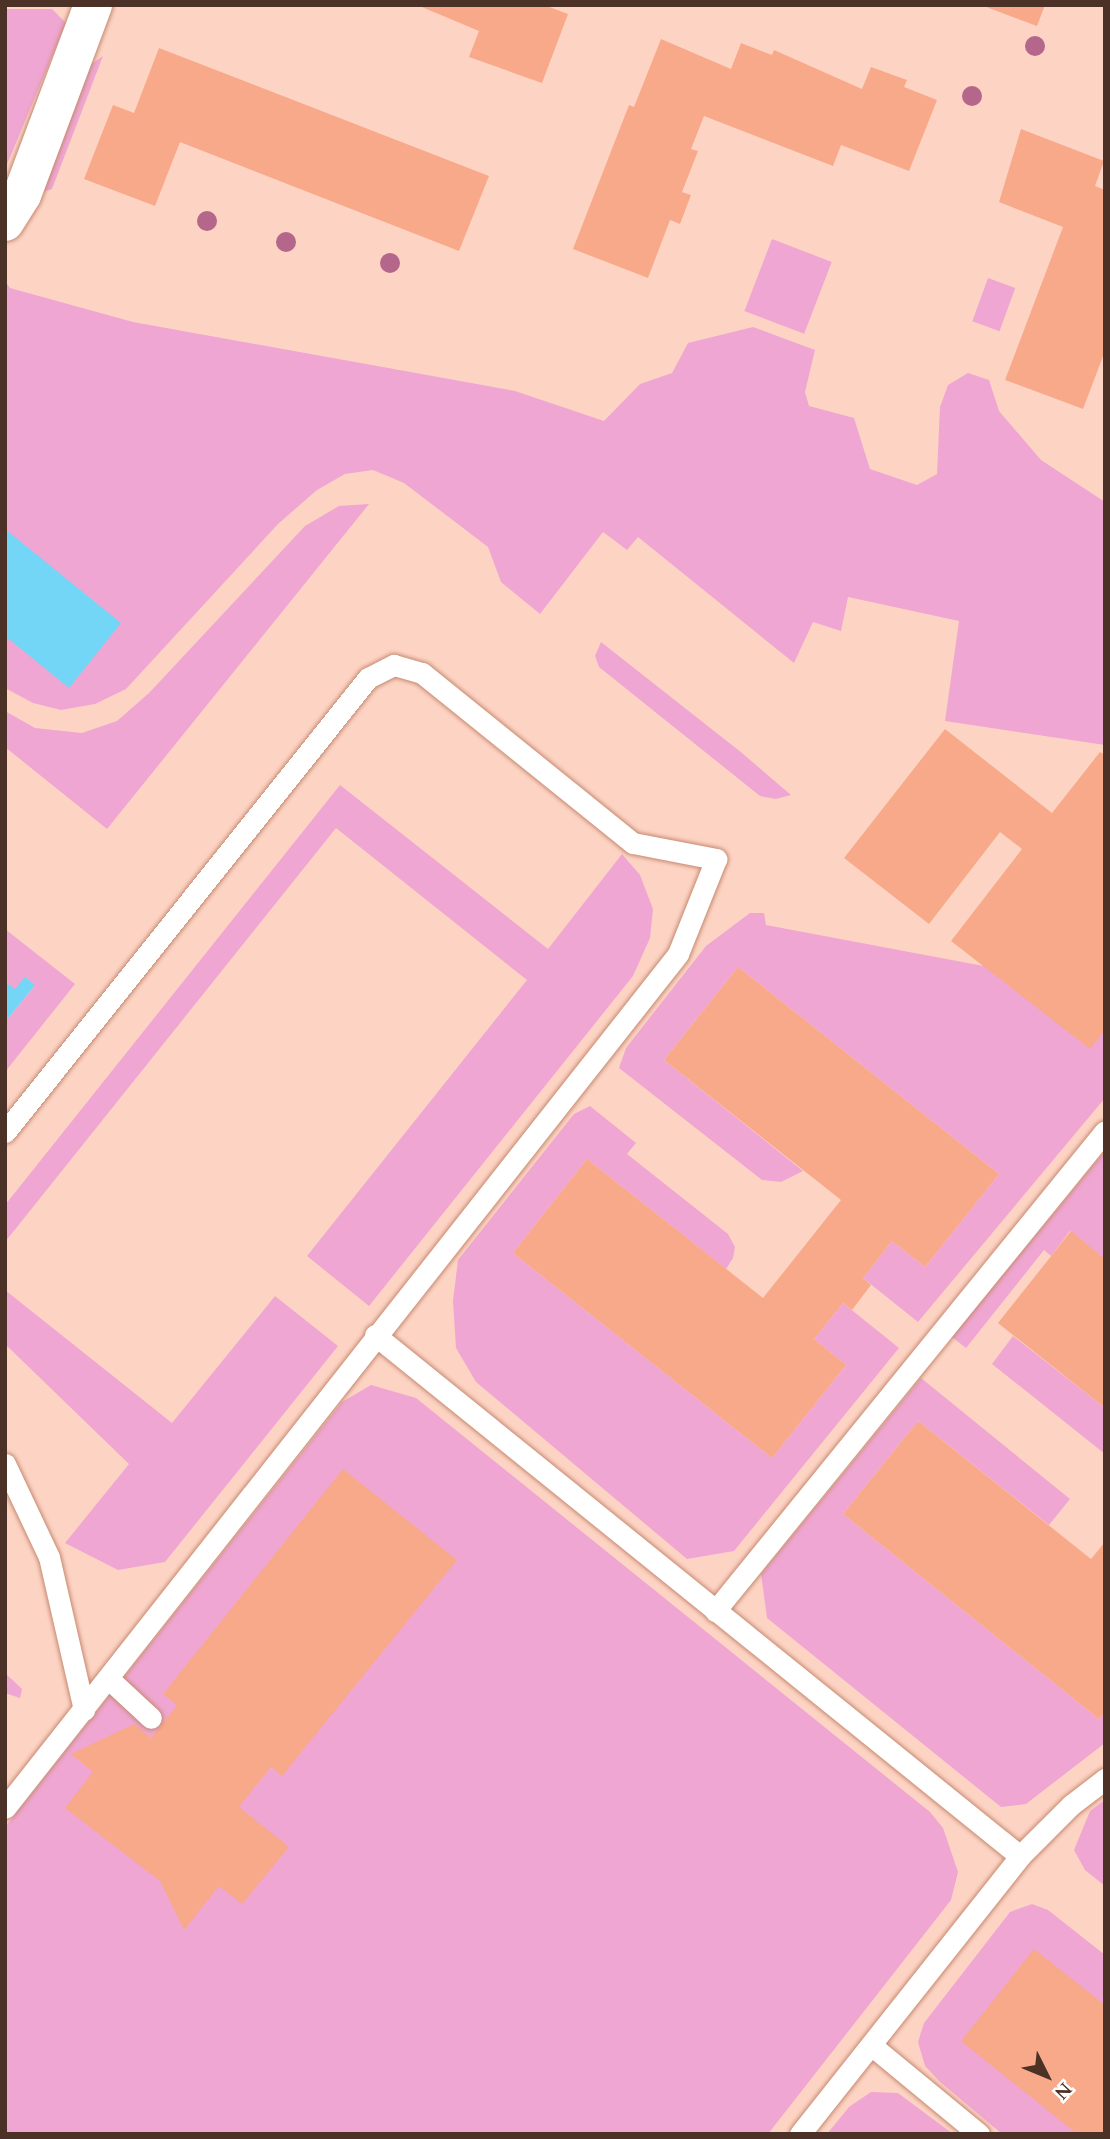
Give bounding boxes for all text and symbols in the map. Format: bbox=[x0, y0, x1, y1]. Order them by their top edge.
north arrow bbox=[1012, 2041, 1082, 2111]
text: N bbox=[1047, 2075, 1079, 2106]

